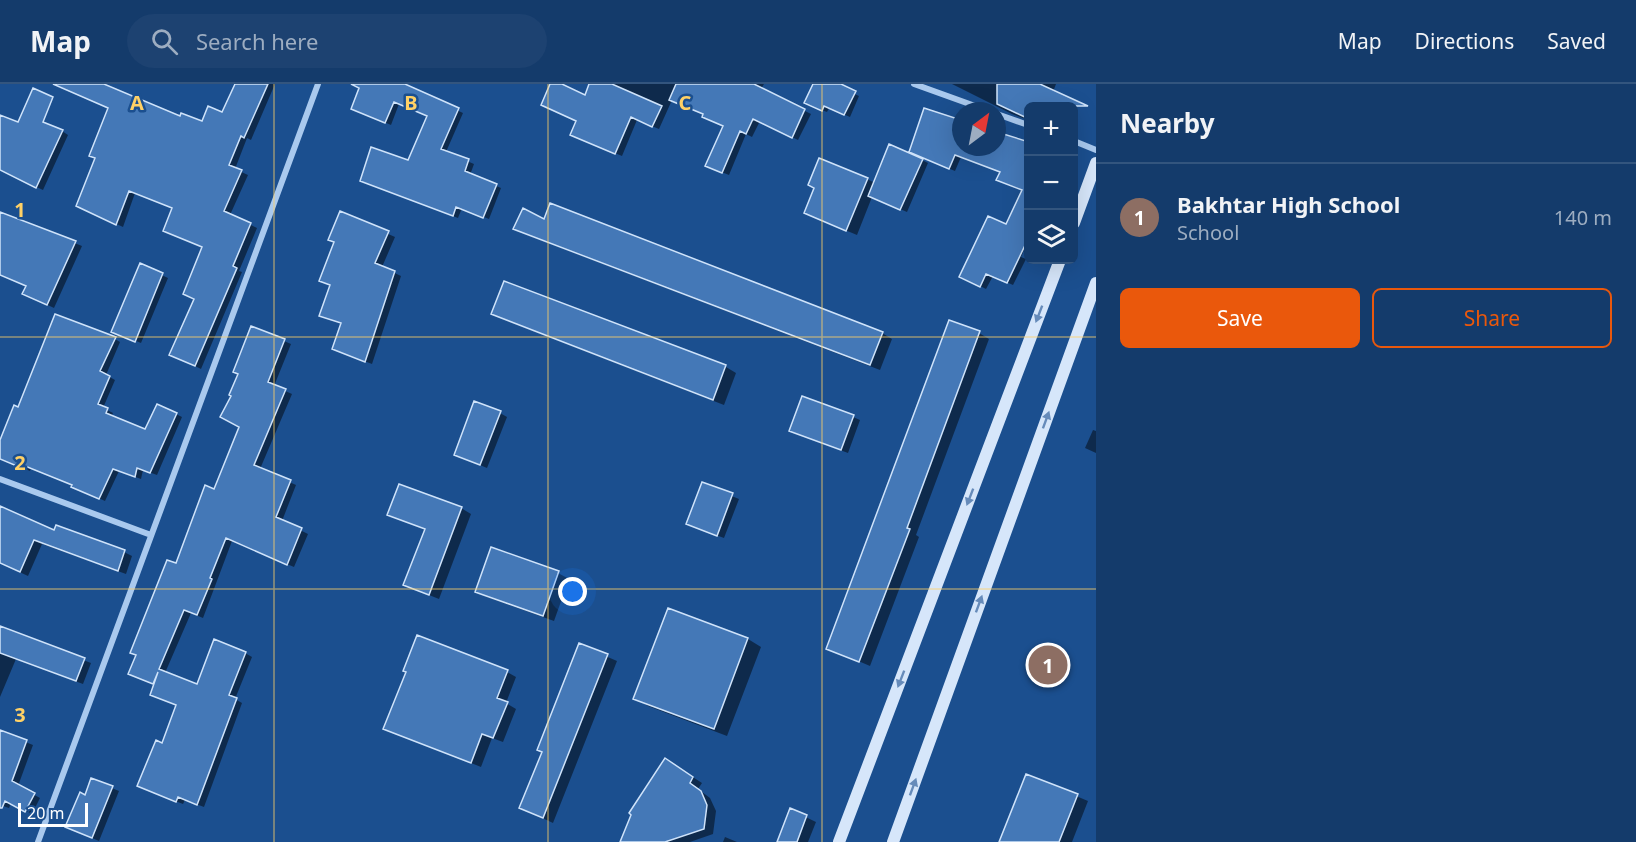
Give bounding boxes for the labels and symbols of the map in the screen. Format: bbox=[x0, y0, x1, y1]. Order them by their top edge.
text: A bbox=[130, 89, 144, 116]
text: B bbox=[404, 89, 418, 116]
text: C bbox=[679, 89, 692, 116]
north arrow bbox=[952, 102, 1006, 156]
text: 1 bbox=[14, 196, 26, 223]
one-way arrow bbox=[1034, 305, 1043, 323]
one-way arrow bbox=[1041, 411, 1051, 429]
text: 2 bbox=[14, 449, 26, 476]
one-way arrow bbox=[965, 488, 975, 506]
your location bbox=[558, 577, 587, 606]
one-way arrow bbox=[975, 595, 985, 613]
pin: 1 bbox=[1028, 642, 1068, 688]
one-way arrow bbox=[896, 670, 905, 688]
text: 3 bbox=[14, 701, 26, 728]
one-way arrow bbox=[908, 778, 918, 796]
scale bar bbox=[18, 800, 88, 828]

